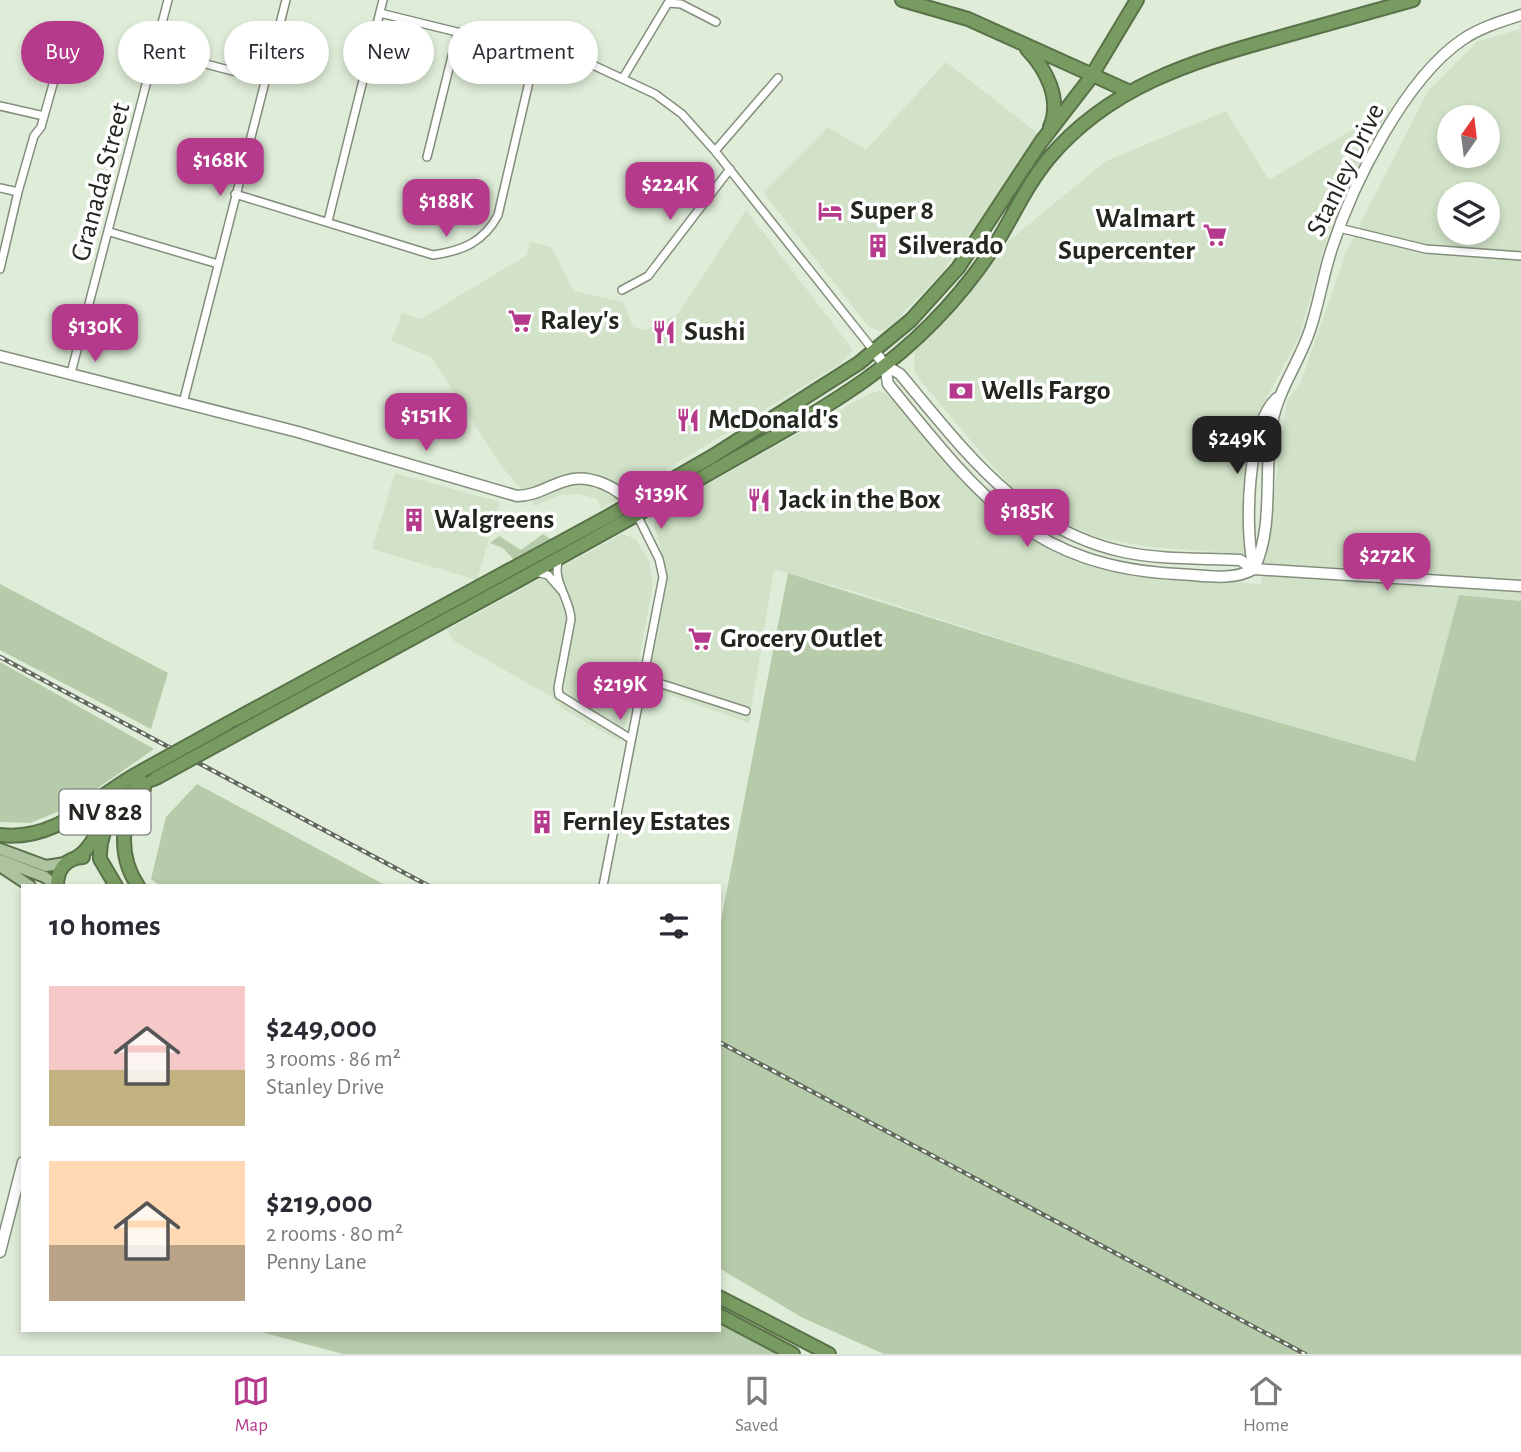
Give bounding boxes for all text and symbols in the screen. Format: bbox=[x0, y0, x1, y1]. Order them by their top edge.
chip: Buy bbox=[21, 21, 104, 84]
chip: Rent bbox=[118, 21, 210, 84]
chip: Filters bbox=[224, 21, 329, 84]
chip: New bbox=[343, 21, 434, 84]
chip: Apartment bbox=[448, 21, 598, 84]
street label: Stanley Drive bbox=[1302, 99, 1390, 241]
street label: Granada Street bbox=[66, 100, 136, 264]
north arrow bbox=[1437, 105, 1500, 168]
map controls bbox=[1437, 105, 1500, 245]
pin: $168K bbox=[171, 138, 269, 198]
text: $168K bbox=[193, 149, 247, 172]
pin: $224K bbox=[621, 162, 719, 222]
text: $224K bbox=[641, 173, 699, 196]
pin: $188K bbox=[397, 180, 495, 239]
button: layers bbox=[1437, 182, 1500, 245]
text: $188K bbox=[419, 190, 473, 213]
hotel icon: Super 8 bbox=[816, 197, 844, 225]
place label: Super 8 bbox=[850, 197, 934, 225]
place label: Walmart Supercenter bbox=[1058, 205, 1196, 265]
supermarket icon: Walmart Supercenter bbox=[1201, 221, 1229, 249]
building icon: Silverado bbox=[864, 232, 892, 260]
place label: Silverado bbox=[898, 232, 1003, 260]
pin: $130K bbox=[46, 304, 144, 364]
supermarket icon: Raley's bbox=[506, 307, 534, 335]
place label: Raley's bbox=[540, 307, 619, 335]
text: $130K bbox=[68, 315, 122, 338]
restaurant icon: Sushi bbox=[650, 318, 678, 346]
place label: Sushi bbox=[684, 318, 746, 346]
bank icon: Wells Fargo bbox=[947, 377, 975, 405]
place label: Wells Fargo bbox=[981, 377, 1111, 405]
pin: $151K bbox=[377, 393, 475, 453]
text: $151K bbox=[401, 404, 451, 427]
restaurant icon: McDonald's bbox=[674, 406, 702, 434]
place label: McDonald's bbox=[708, 406, 838, 434]
pin: $249K bbox=[1188, 416, 1286, 476]
text: $249K bbox=[1208, 427, 1266, 450]
pin: $139K bbox=[612, 472, 710, 531]
text: $139K bbox=[634, 482, 688, 505]
restaurant icon: Jack in the Box bbox=[745, 486, 773, 514]
place label: Jack in the Box bbox=[779, 486, 941, 514]
pin: $185K bbox=[978, 490, 1076, 549]
text: $185K bbox=[1000, 500, 1054, 523]
building icon: Walgreens bbox=[400, 506, 428, 534]
place label: Walgreens bbox=[434, 506, 554, 534]
pin: $272K bbox=[1338, 534, 1436, 593]
text: $272K bbox=[1359, 544, 1415, 567]
supermarket icon: Grocery Outlet bbox=[686, 625, 714, 653]
place label: Grocery Outlet bbox=[720, 625, 883, 653]
pin: $219K bbox=[571, 662, 669, 722]
text: $219K bbox=[593, 673, 647, 696]
road number: NV 828 bbox=[60, 790, 150, 834]
building icon: Fernley Estates bbox=[528, 808, 556, 836]
place label: Fernley Estates bbox=[562, 808, 730, 836]
icon: filters bbox=[655, 907, 693, 945]
text: 10 homes bbox=[49, 911, 160, 941]
text: $249,000 bbox=[266, 1013, 377, 1043]
icon: home bbox=[105, 1014, 189, 1098]
text: 3 rooms · 86 m² bbox=[266, 1048, 401, 1071]
text: Stanley Drive bbox=[266, 1076, 384, 1099]
text: $219,000 bbox=[266, 1188, 373, 1218]
icon: home bbox=[105, 1189, 189, 1273]
text: 2 rooms · 80 m² bbox=[266, 1223, 403, 1246]
text: Penny Lane bbox=[266, 1251, 367, 1274]
tab: Map bbox=[232, 1372, 270, 1437]
tab: Saved bbox=[735, 1372, 778, 1437]
tab: Home bbox=[1243, 1372, 1289, 1437]

